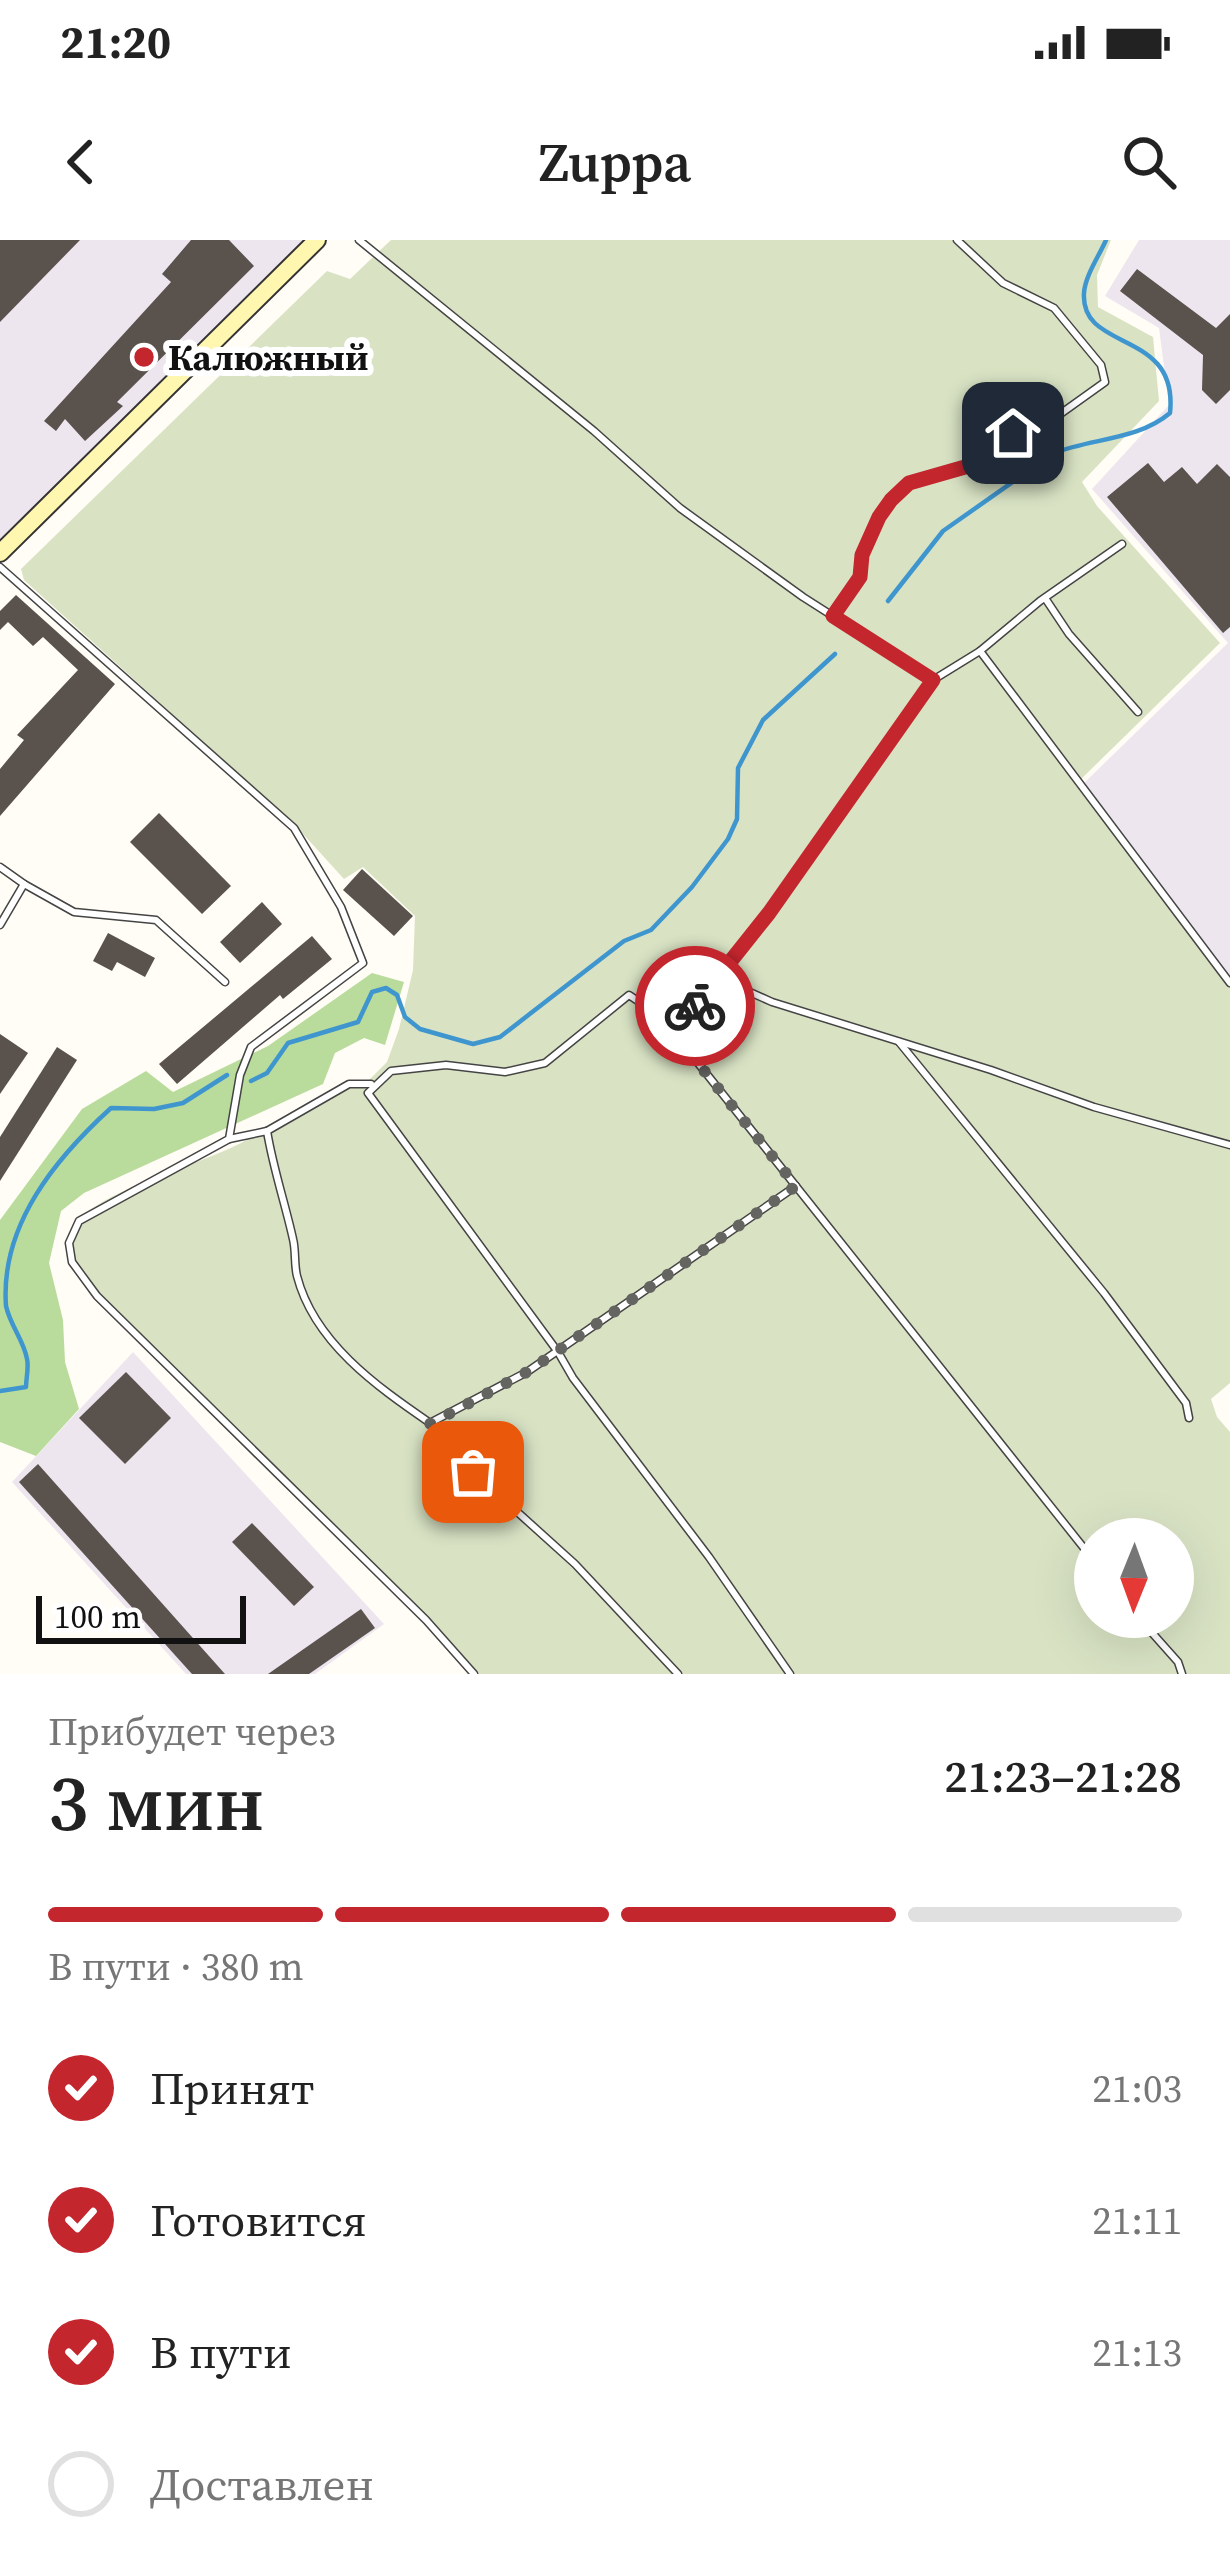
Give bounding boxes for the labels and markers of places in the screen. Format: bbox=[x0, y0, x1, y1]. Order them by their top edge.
place label: Калюжный bbox=[168, 333, 369, 382]
marker: Калюжный bbox=[131, 344, 157, 370]
pin bbox=[962, 382, 1064, 484]
pin bbox=[422, 1421, 524, 1523]

